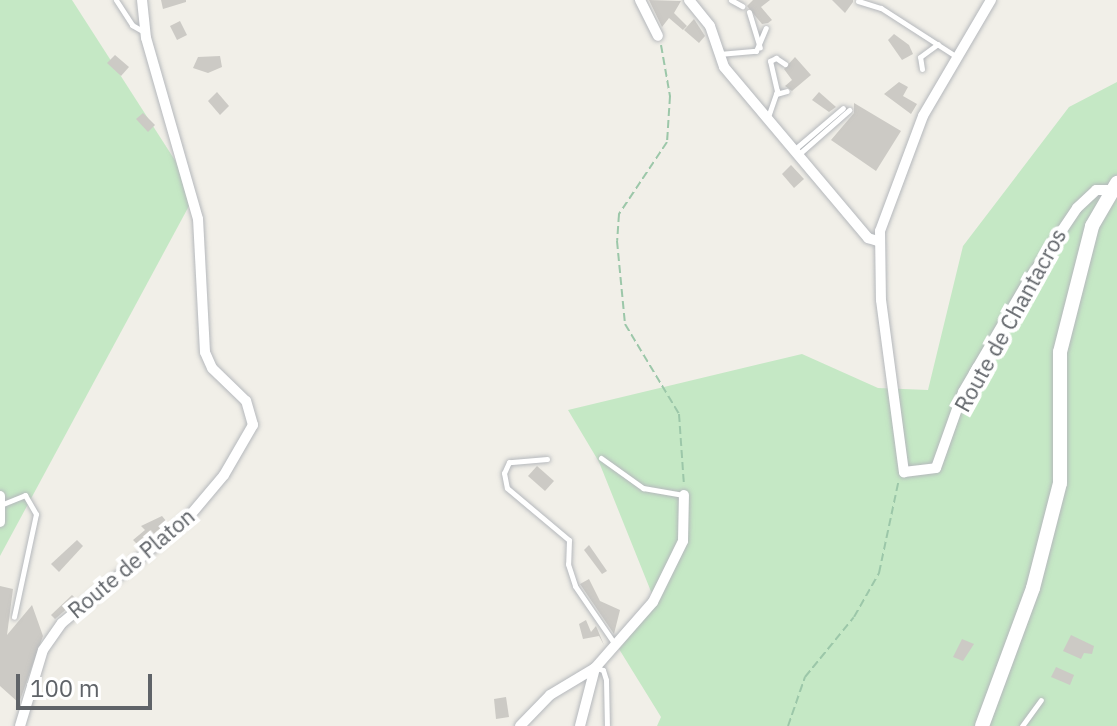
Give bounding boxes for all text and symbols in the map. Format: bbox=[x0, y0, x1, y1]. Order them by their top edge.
street label: Route de Chantacros bbox=[949, 224, 1071, 416]
street label: Route de Platon bbox=[62, 502, 200, 624]
scale bar bbox=[20, 658, 156, 708]
text: 100 m bbox=[30, 672, 100, 704]

